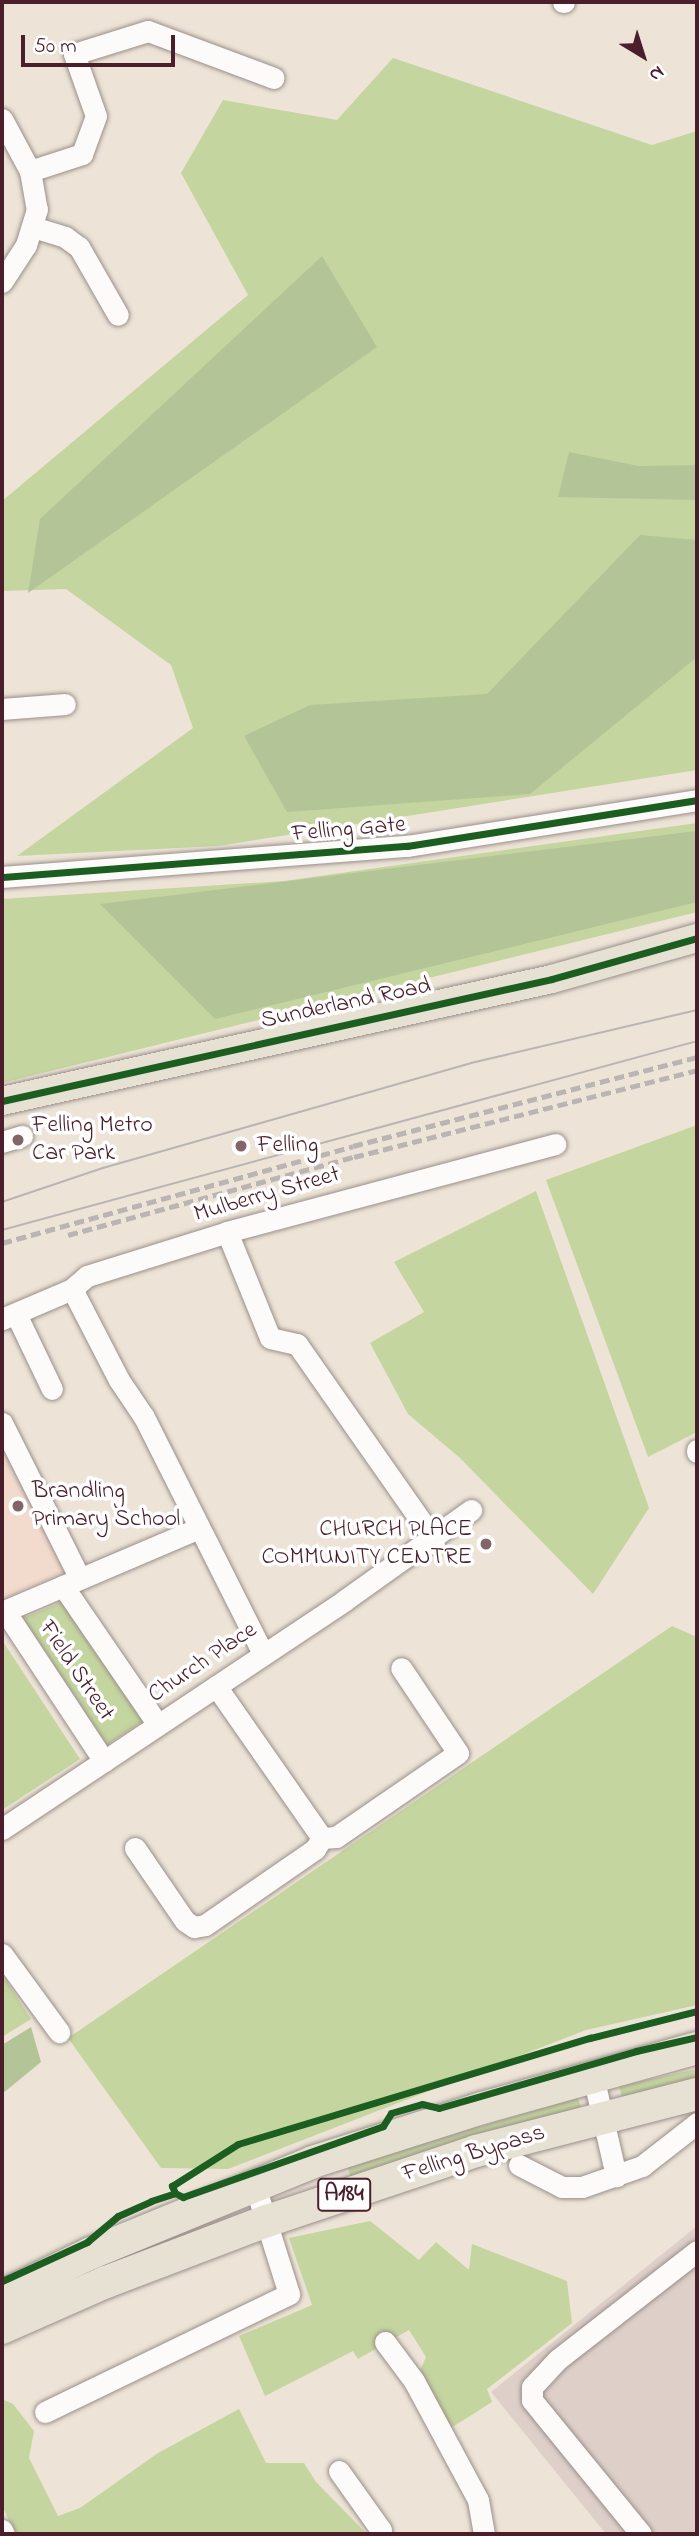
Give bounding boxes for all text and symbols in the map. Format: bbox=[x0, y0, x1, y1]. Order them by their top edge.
scale bar bbox=[24, 21, 178, 65]
north arrow bbox=[608, 21, 678, 91]
text: 50 m bbox=[34, 32, 77, 62]
text: N bbox=[643, 58, 670, 88]
street label: Felling Gate bbox=[291, 811, 407, 849]
street label: Sunderland Road bbox=[258, 972, 434, 1036]
place label: Felling Metro Car Park bbox=[32, 1112, 153, 1168]
marker: Felling Metro Car Park bbox=[10, 1132, 26, 1148]
place label: Felling bbox=[257, 1132, 318, 1160]
marker: Felling bbox=[231, 1136, 251, 1156]
street label: Mulberry Street bbox=[191, 1160, 343, 1230]
place label: Brandling Primary School bbox=[32, 1478, 180, 1534]
marker: Brandling Primary School bbox=[10, 1498, 26, 1514]
place label: CHURCH PLACE COMMUNITY CENTRE bbox=[261, 1516, 472, 1572]
marker: CHURCH PLACE COMMUNITY CENTRE bbox=[478, 1536, 494, 1552]
street label: Field Street bbox=[32, 1615, 120, 1727]
street label: Church Place bbox=[143, 1616, 263, 1710]
street label: Felling Bypass bbox=[399, 2119, 549, 2189]
road number: A184 bbox=[316, 2176, 372, 2214]

